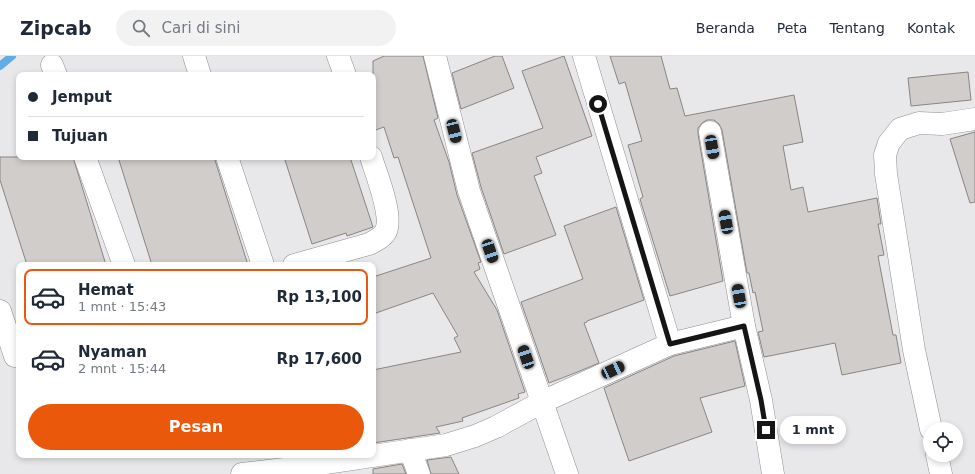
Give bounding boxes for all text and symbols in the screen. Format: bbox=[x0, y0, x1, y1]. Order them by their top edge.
search box bbox=[116, 10, 396, 46]
text: Zipcab bbox=[20, 17, 92, 39]
icon: search bbox=[130, 17, 152, 39]
text: Cari di sini bbox=[162, 19, 240, 37]
text: Beranda bbox=[696, 20, 755, 36]
text: Peta bbox=[777, 20, 807, 36]
text: Tentang bbox=[829, 20, 885, 36]
text: Kontak bbox=[907, 20, 955, 36]
text: Jemput bbox=[52, 88, 112, 106]
route start bbox=[589, 95, 607, 113]
car bbox=[445, 118, 463, 144]
text: Tujuan bbox=[52, 127, 108, 145]
car bbox=[704, 134, 720, 160]
car bbox=[718, 209, 734, 235]
car bbox=[480, 238, 500, 264]
icon: car bbox=[30, 279, 66, 315]
text: Hemat bbox=[78, 281, 134, 299]
car bbox=[731, 283, 747, 309]
text: Rp 13,100 bbox=[277, 288, 362, 306]
text: 1 mnt · 15:43 bbox=[78, 299, 166, 314]
icon: car bbox=[30, 341, 66, 377]
text: Nyaman bbox=[78, 343, 147, 361]
car bbox=[516, 344, 536, 370]
text: Rp 17,600 bbox=[277, 350, 362, 368]
car bbox=[600, 359, 626, 381]
text: 2 mnt · 15:44 bbox=[78, 361, 166, 376]
button: Pesan bbox=[28, 404, 364, 450]
callout: 1 mnt bbox=[780, 416, 846, 444]
route end bbox=[757, 421, 775, 439]
text: 1 mnt bbox=[792, 422, 834, 437]
map controls bbox=[923, 422, 963, 462]
button: locate bbox=[923, 422, 963, 462]

